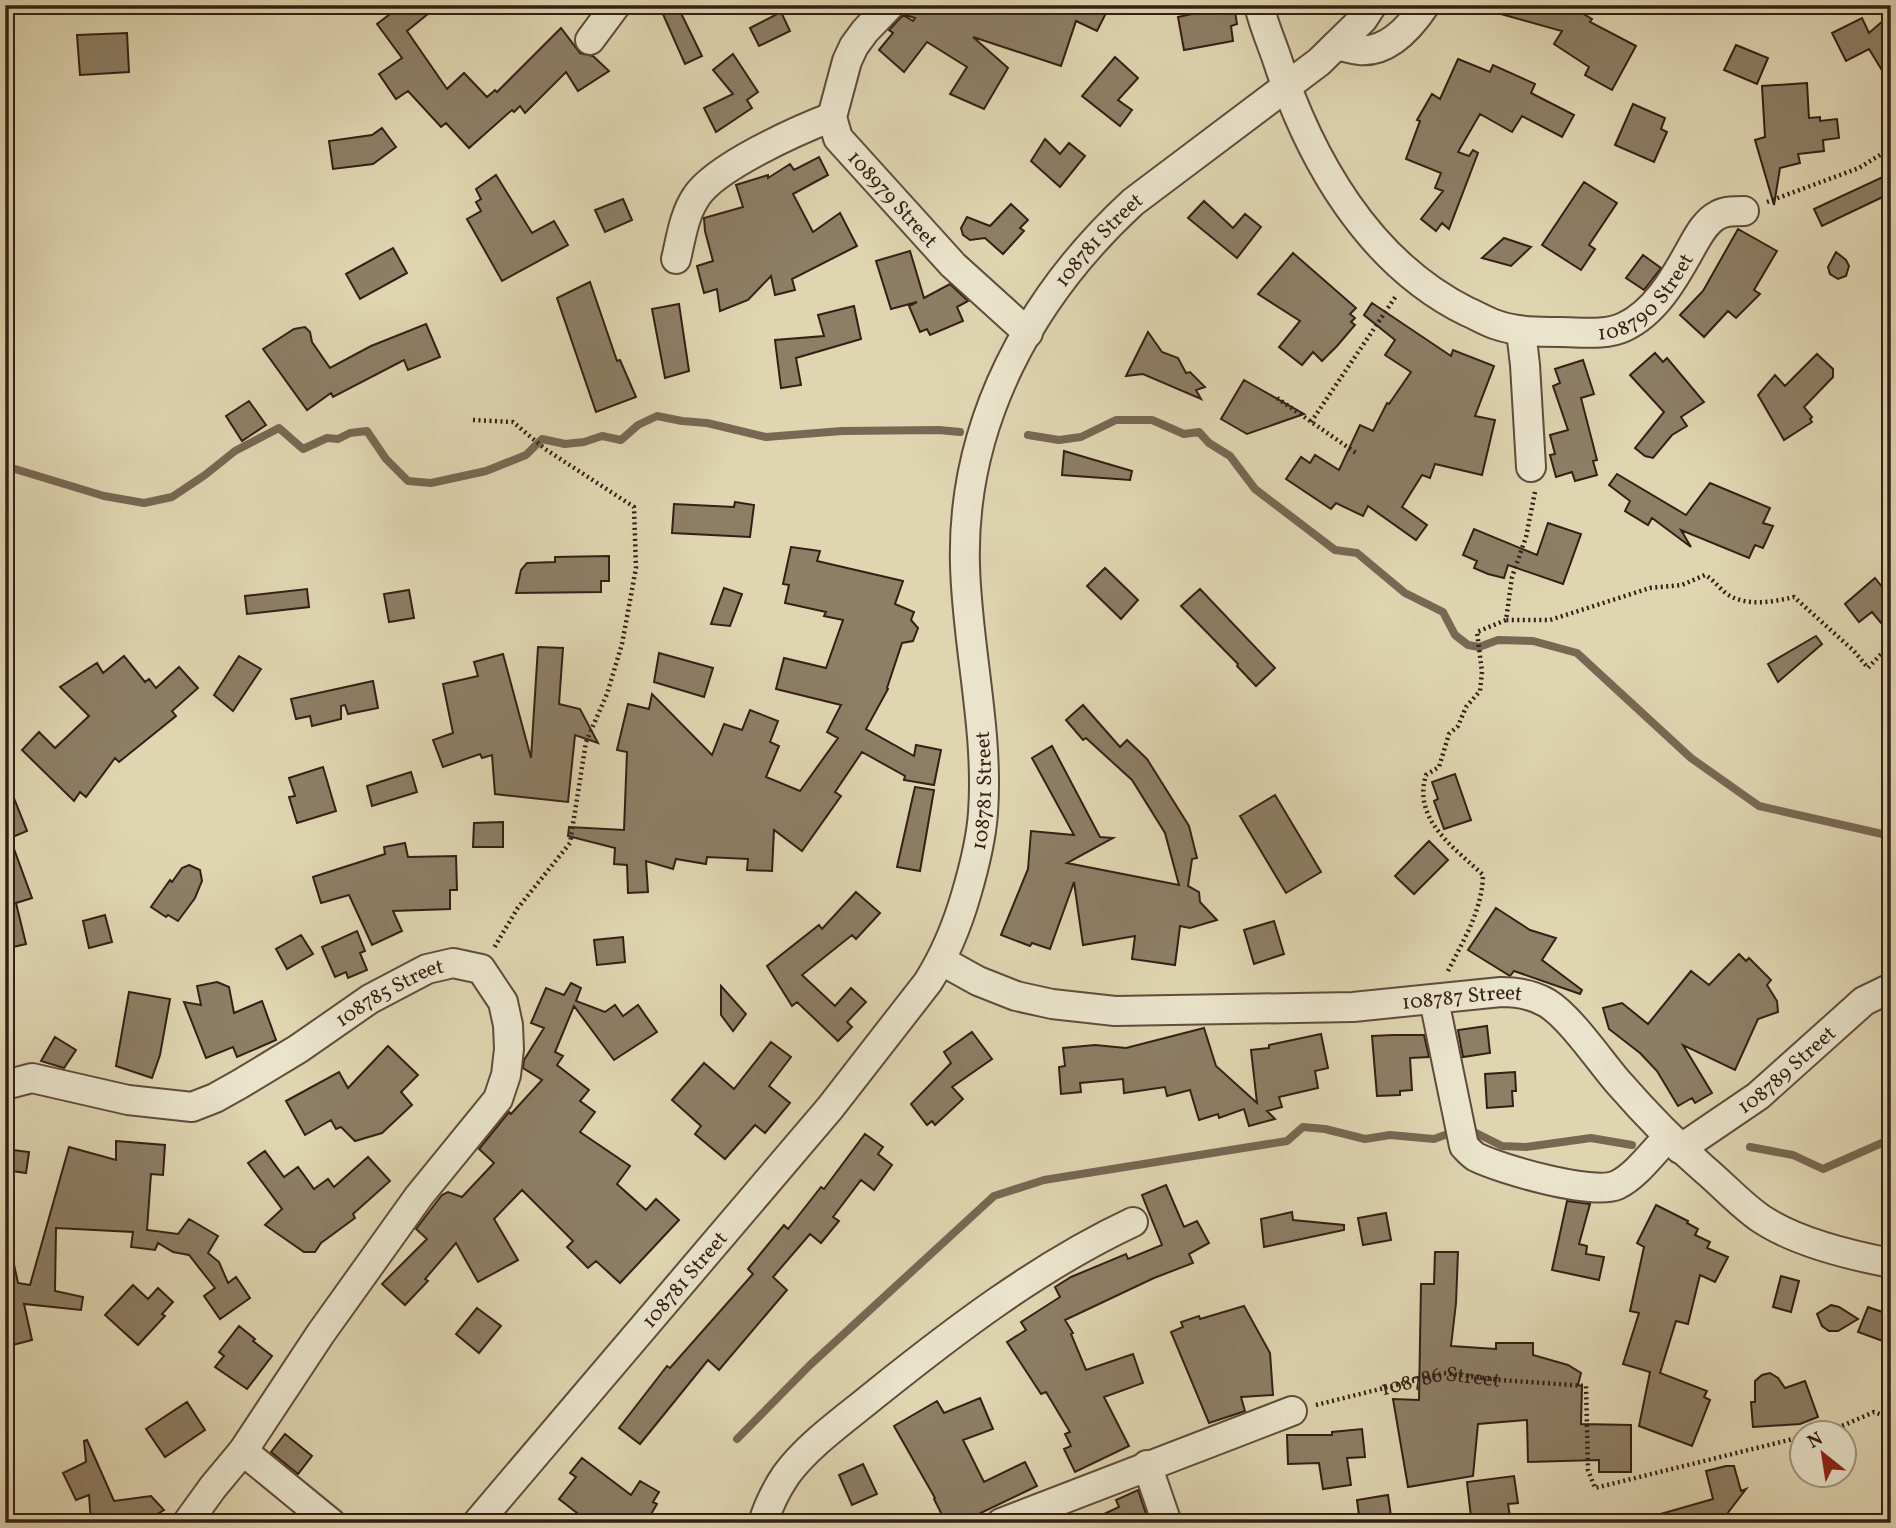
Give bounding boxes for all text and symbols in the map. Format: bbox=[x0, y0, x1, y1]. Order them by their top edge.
street label: 108979 Street bbox=[840, 145, 944, 255]
street label: 108781 Street bbox=[1049, 187, 1149, 294]
street label: 108790 Street bbox=[1597, 248, 1701, 349]
street label: 108781 Street bbox=[965, 730, 1000, 853]
street label: 108785 Street bbox=[330, 953, 447, 1035]
street label: 108787 Street bbox=[1401, 979, 1524, 1018]
street label: 108789 Street bbox=[1732, 1020, 1843, 1122]
street label: 108781 Street bbox=[636, 1225, 735, 1335]
street label: 108786 Street bbox=[1378, 1360, 1502, 1404]
north arrow bbox=[1787, 1420, 1857, 1490]
text: N bbox=[1803, 1426, 1828, 1456]

